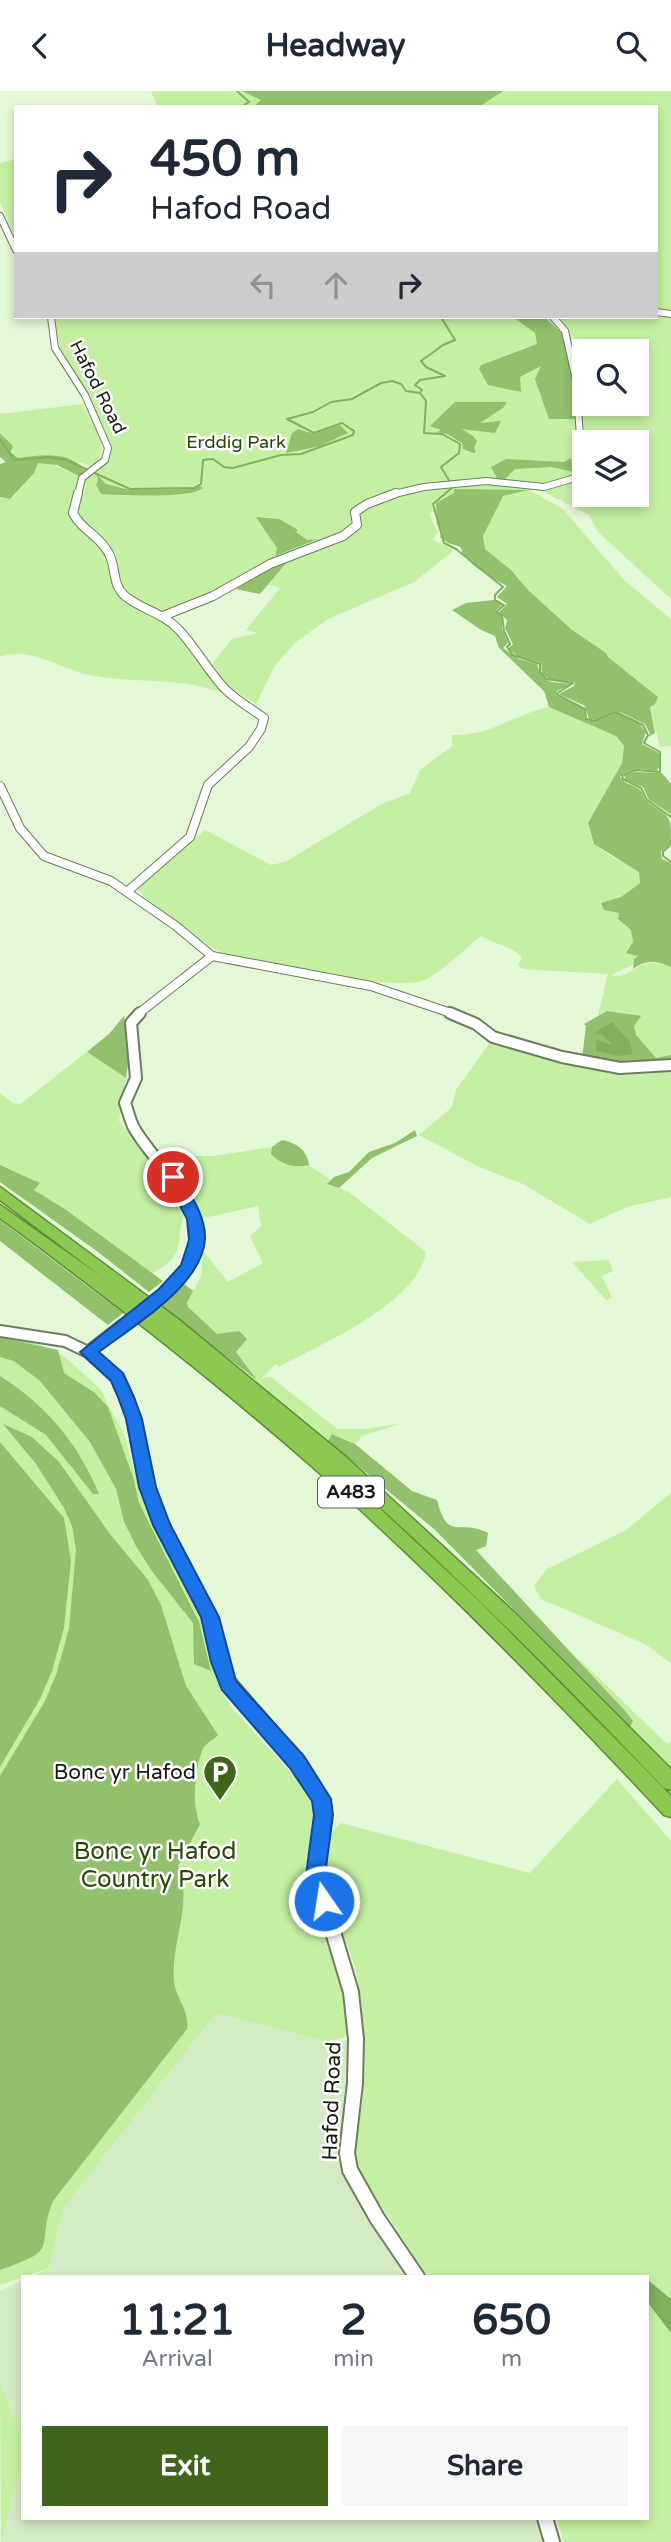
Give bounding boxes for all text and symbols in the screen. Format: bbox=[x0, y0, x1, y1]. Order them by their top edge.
icon: back bbox=[21, 27, 59, 65]
text: Headway bbox=[265, 27, 406, 65]
icon: search bbox=[612, 27, 650, 65]
text: 450 m bbox=[150, 130, 300, 189]
icon: right bbox=[35, 133, 126, 224]
text: Hafod Road bbox=[150, 190, 331, 228]
icon: left bbox=[244, 266, 282, 304]
icon: ahead bbox=[317, 266, 355, 304]
icon: right bbox=[390, 266, 428, 304]
street label: Hafod Road bbox=[65, 337, 131, 437]
map controls bbox=[572, 339, 649, 507]
button: search bbox=[572, 339, 649, 416]
button: layers bbox=[572, 430, 649, 507]
park label: Erddig Park bbox=[186, 431, 286, 453]
pin bbox=[143, 1147, 203, 1207]
icon: arrive bbox=[154, 1158, 192, 1196]
road number: A483 bbox=[318, 1477, 384, 1507]
parking icon: Bonc yr Hafod bbox=[201, 1753, 239, 1802]
place label: Bonc yr Hafod bbox=[54, 1760, 196, 1785]
park label: Bonc yr Hafod Country Park bbox=[74, 1837, 236, 1894]
position arrow bbox=[287, 1864, 361, 1938]
street label: Hafod Road bbox=[317, 2041, 347, 2161]
text: 11:21 bbox=[119, 2295, 235, 2346]
text: 2 bbox=[340, 2295, 367, 2346]
text: 650 bbox=[472, 2295, 551, 2346]
text: Arrival bbox=[142, 2345, 213, 2373]
text: min bbox=[333, 2345, 374, 2373]
text: m bbox=[501, 2345, 522, 2373]
button: Exit bbox=[42, 2426, 328, 2506]
button: Share bbox=[342, 2426, 628, 2506]

